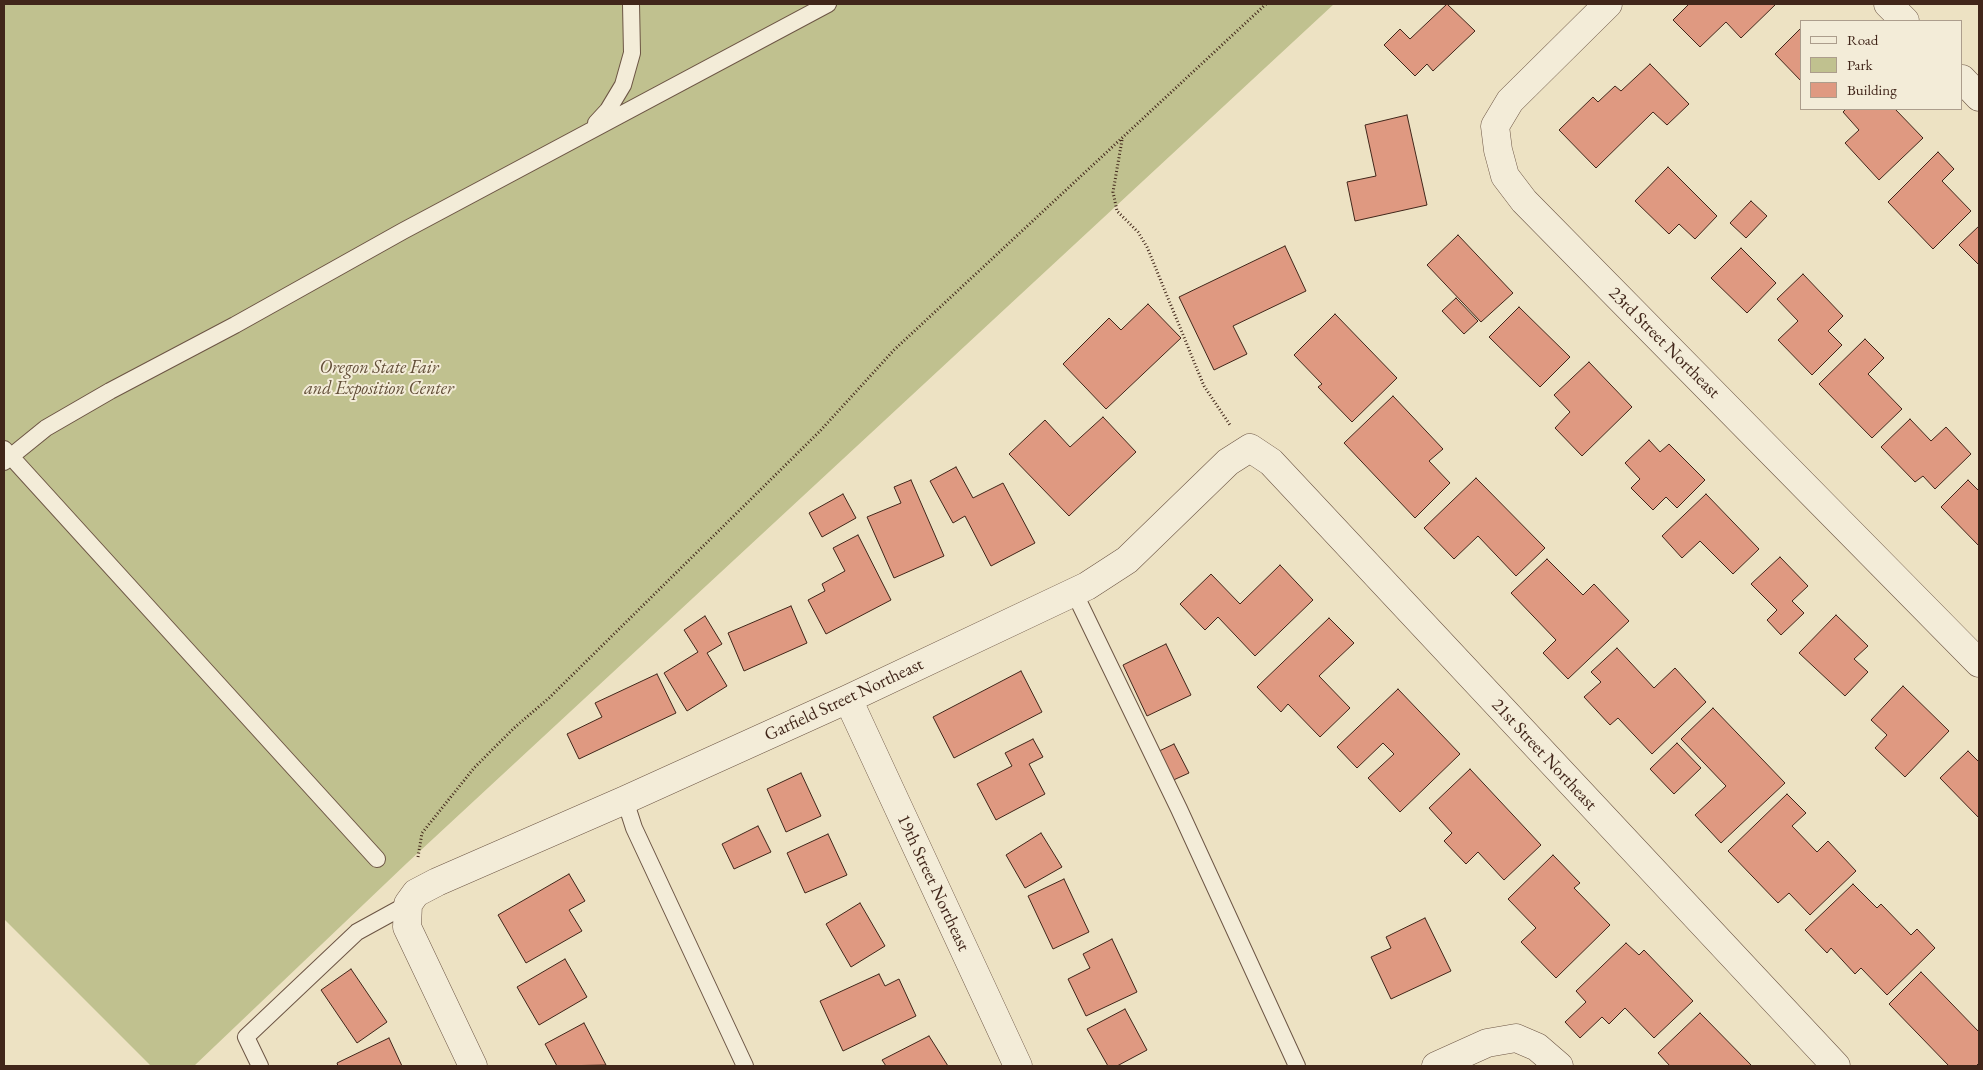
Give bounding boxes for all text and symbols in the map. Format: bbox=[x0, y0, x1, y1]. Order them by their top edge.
legend bbox=[1800, 20, 1963, 110]
text: Road bbox=[1847, 30, 1878, 49]
text: Park bbox=[1847, 55, 1873, 74]
text: Building bbox=[1847, 80, 1897, 99]
street label: 23rd Street Northeast bbox=[1604, 283, 1724, 403]
park label: Oregon State Fair and Exposition Center bbox=[304, 357, 454, 399]
street label: Garfield Street Northeast bbox=[761, 654, 927, 746]
street label: 21st Street Northeast bbox=[1487, 695, 1601, 815]
street label: 19th Street Northeast bbox=[892, 811, 974, 955]

